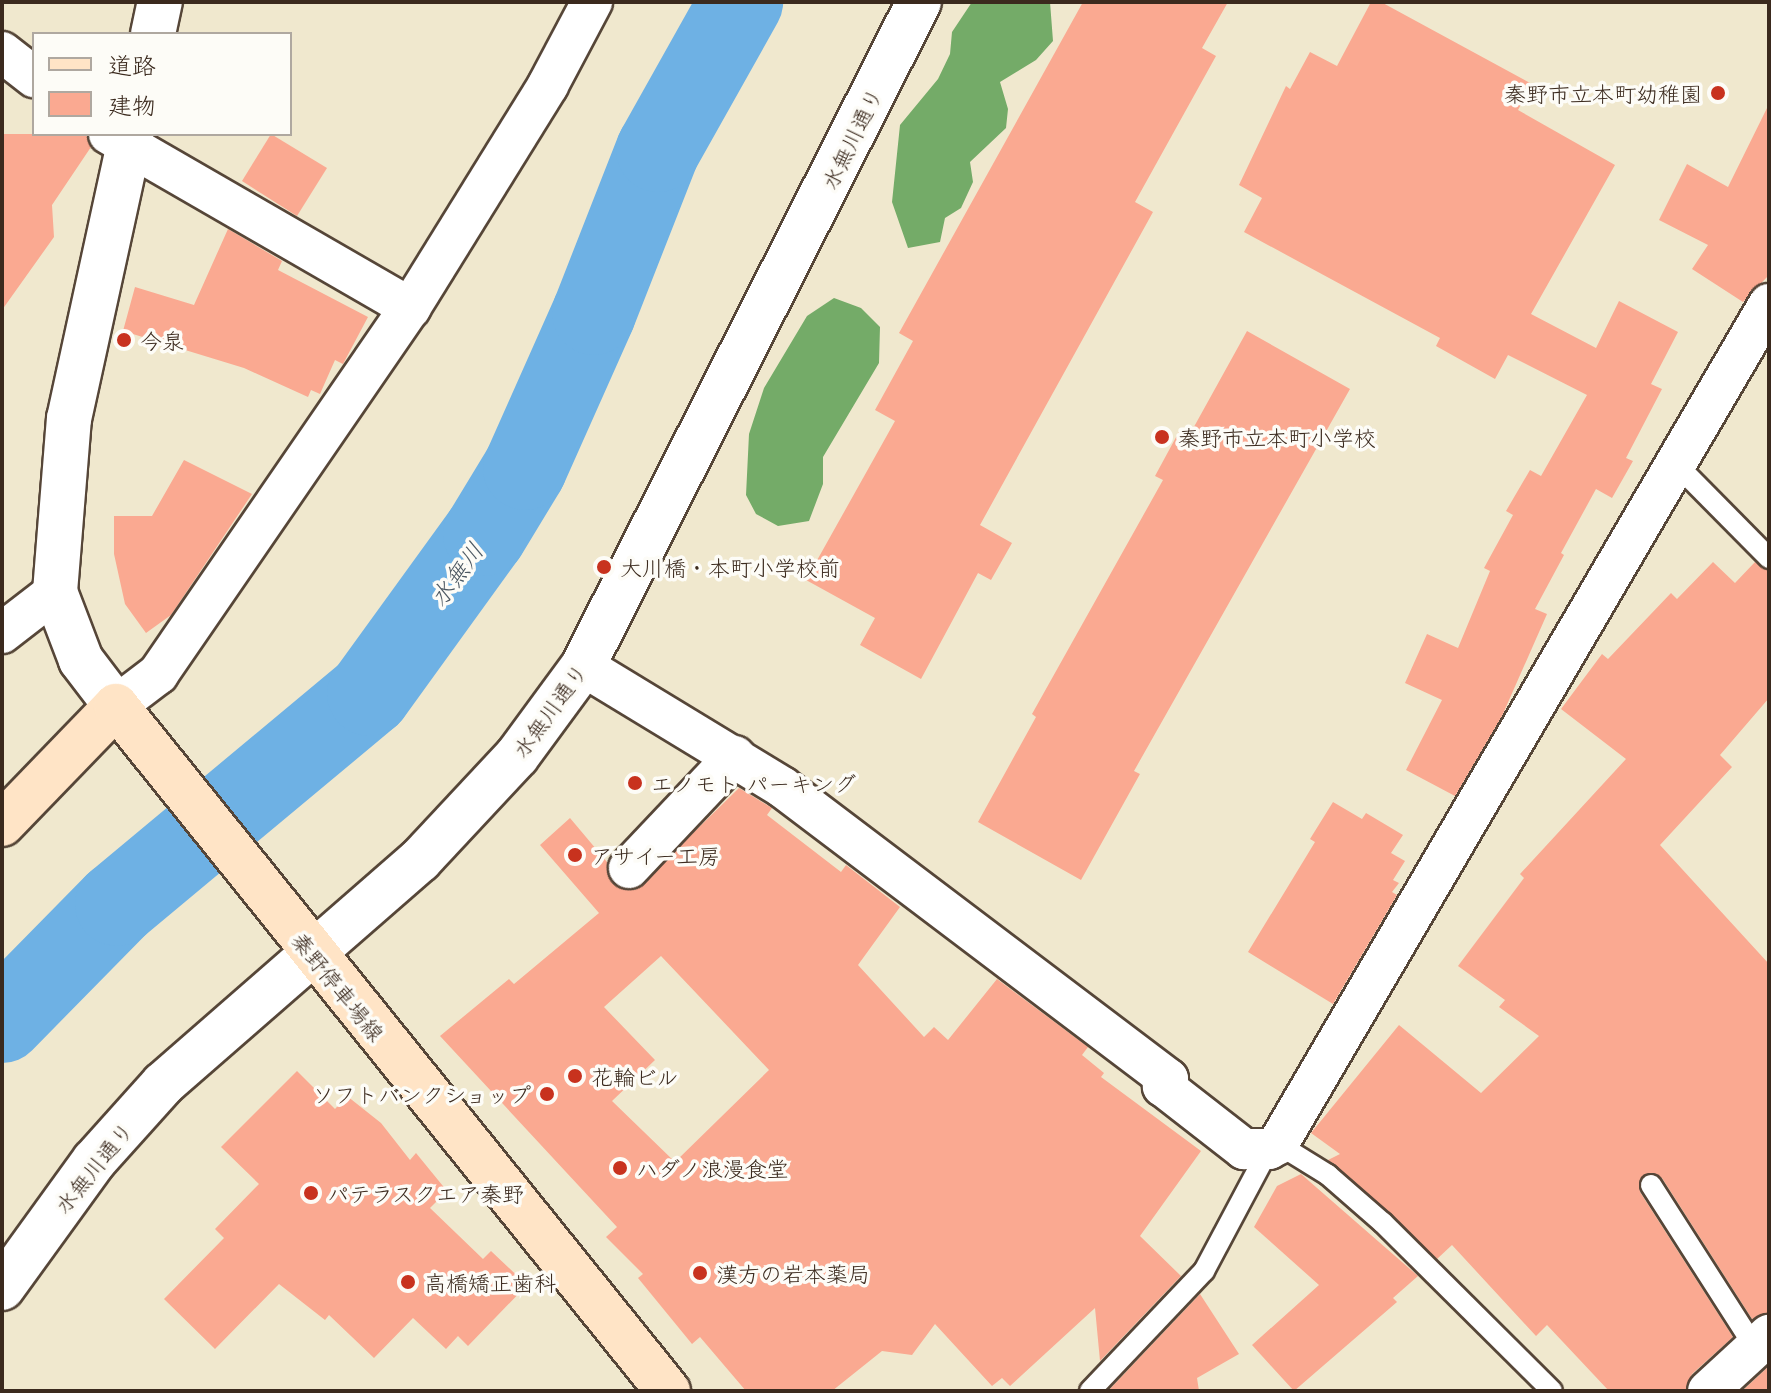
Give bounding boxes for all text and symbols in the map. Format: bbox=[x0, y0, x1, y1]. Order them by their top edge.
legend bbox=[32, 32, 292, 136]
text: 道路 bbox=[108, 46, 156, 82]
place label: 秦野市立本町幼稚園 bbox=[1504, 80, 1702, 106]
street label: 水無川通り bbox=[815, 83, 887, 193]
marker: 秦野市立本町幼稚園 bbox=[1709, 84, 1727, 102]
text: 建物 bbox=[108, 86, 156, 122]
place label: 今泉 bbox=[140, 327, 184, 353]
marker: 今泉 bbox=[115, 331, 133, 349]
place label: 秦野市立本町小学校 bbox=[1178, 424, 1376, 450]
marker: 秦野市立本町小学校 bbox=[1153, 428, 1171, 446]
water label: 水無川 bbox=[423, 536, 489, 612]
place label: 大川橋・本町小学校前 bbox=[620, 554, 840, 580]
marker: 大川橋・本町小学校前 bbox=[595, 558, 613, 576]
street label: 水無川通り bbox=[506, 658, 592, 762]
place label: エノモト パーキング bbox=[651, 770, 856, 796]
marker: エノモト パーキング bbox=[626, 774, 644, 792]
place label: アサイー工房 bbox=[591, 842, 721, 868]
marker: アサイー工房 bbox=[566, 846, 584, 864]
street label: 秦野停車場線 bbox=[287, 926, 391, 1046]
place label: 花輪ビル bbox=[591, 1063, 679, 1089]
marker: 花輪ビル bbox=[566, 1067, 584, 1085]
place label: ソフトバンクショップ bbox=[311, 1081, 531, 1107]
marker: ソフトバンクショップ bbox=[538, 1085, 556, 1103]
street label: 水無川通り bbox=[48, 1116, 138, 1218]
place label: ハダノ浪漫食堂 bbox=[636, 1155, 790, 1181]
marker: ハダノ浪漫食堂 bbox=[611, 1159, 629, 1177]
place label: パテラスクエア秦野 bbox=[327, 1180, 525, 1206]
marker: パテラスクエア秦野 bbox=[302, 1184, 320, 1202]
place label: 漢方の岩本薬局 bbox=[716, 1260, 870, 1286]
marker: 漢方の岩本薬局 bbox=[691, 1264, 709, 1282]
place label: 高橋矯正歯科 bbox=[424, 1269, 556, 1295]
marker: 高橋矯正歯科 bbox=[399, 1273, 417, 1291]

